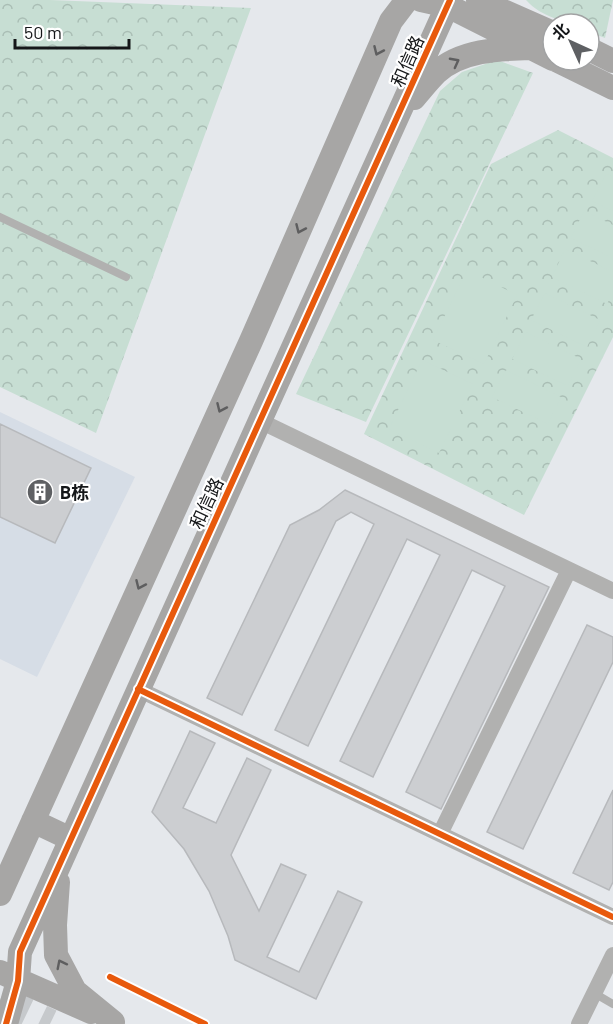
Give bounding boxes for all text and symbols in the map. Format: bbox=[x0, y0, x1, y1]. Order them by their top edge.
scale bar bbox=[15, 12, 129, 50]
north arrow bbox=[541, 12, 601, 72]
text: 北 bbox=[548, 19, 572, 43]
text: 50 m bbox=[24, 21, 62, 43]
street label: 和信路 bbox=[386, 32, 428, 90]
one-way arrow bbox=[374, 44, 386, 55]
one-way arrow bbox=[449, 58, 460, 69]
one-way arrow bbox=[295, 223, 307, 234]
one-way arrow bbox=[216, 401, 228, 412]
street label: 和信路 bbox=[185, 474, 227, 532]
building icon: B栋 bbox=[25, 477, 55, 507]
place label: B栋 bbox=[60, 481, 89, 503]
one-way arrow bbox=[136, 579, 148, 590]
one-way arrow bbox=[57, 959, 68, 970]

